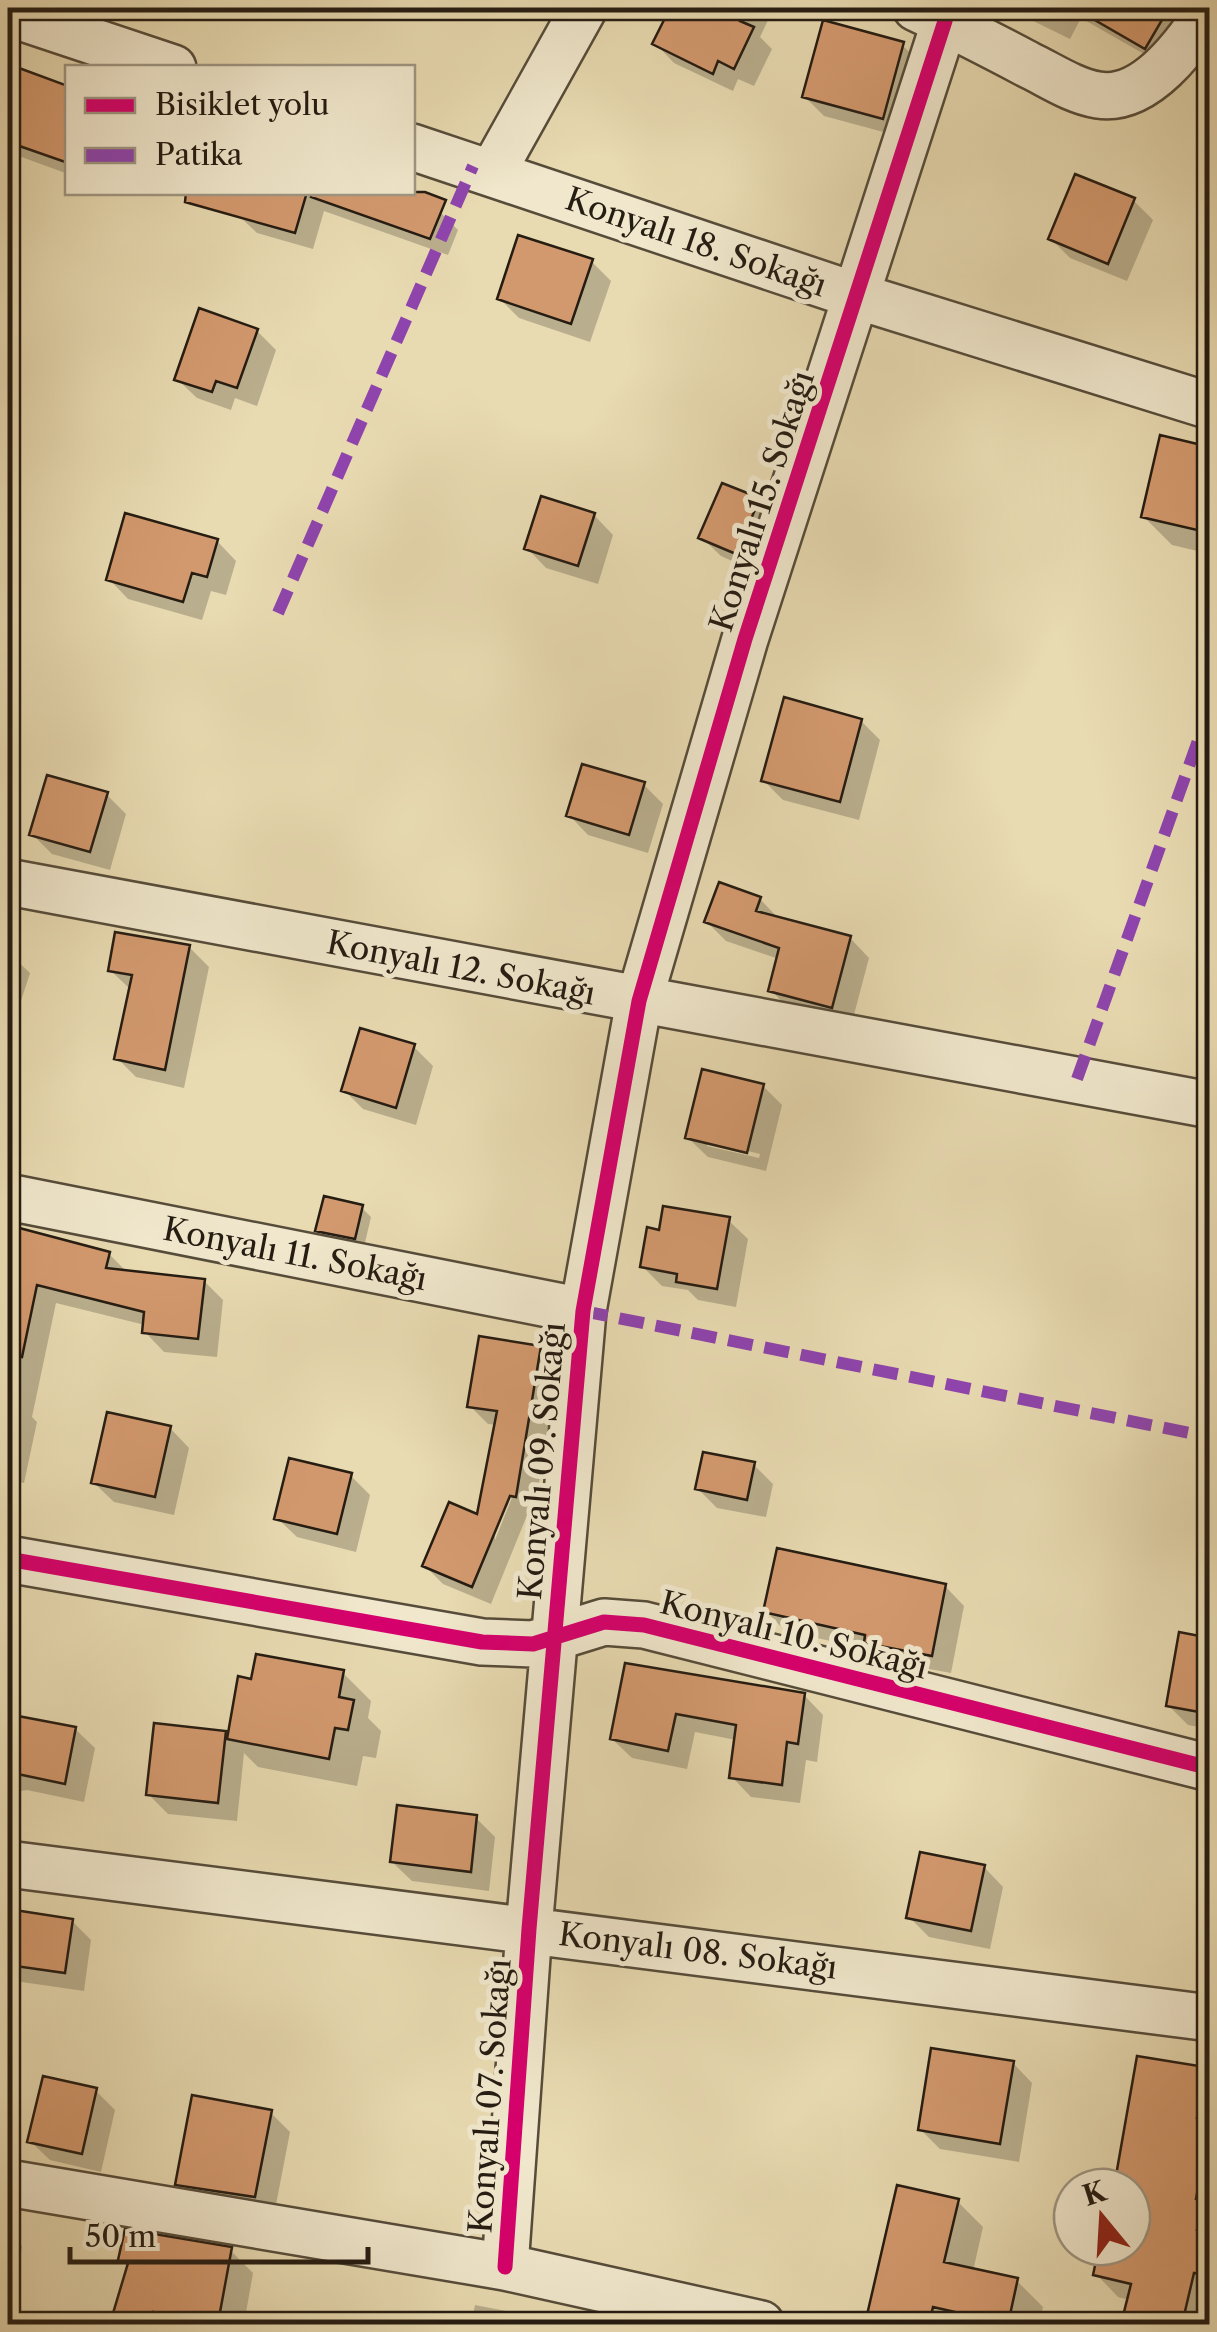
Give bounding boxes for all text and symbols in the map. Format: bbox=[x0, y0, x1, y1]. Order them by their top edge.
legend bbox=[65, 65, 415, 195]
text: Bisiklet yolu bbox=[155, 86, 330, 123]
text: Patika bbox=[155, 136, 243, 173]
street label: Konyalı 18. Sokağı bbox=[561, 179, 832, 305]
street label: Konyalı 15. Sokağı bbox=[701, 365, 822, 636]
street label: Konyalı 12. Sokağı bbox=[323, 922, 599, 1013]
street label: Konyalı 11. Sokağı bbox=[160, 1209, 431, 1298]
street label: Konyalı 09. Sokağı bbox=[510, 1320, 573, 1601]
street label: Konyalı 10. Sokağı bbox=[656, 1582, 932, 1687]
street label: Konyalı 08. Sokağı bbox=[557, 1914, 840, 1987]
street label: Konyalı 07. Sokağı bbox=[460, 1957, 519, 2235]
north arrow bbox=[1052, 2167, 1152, 2267]
text: K bbox=[1078, 2173, 1112, 2213]
scale bar bbox=[70, 2202, 368, 2264]
text: 50 m bbox=[85, 2218, 156, 2255]

